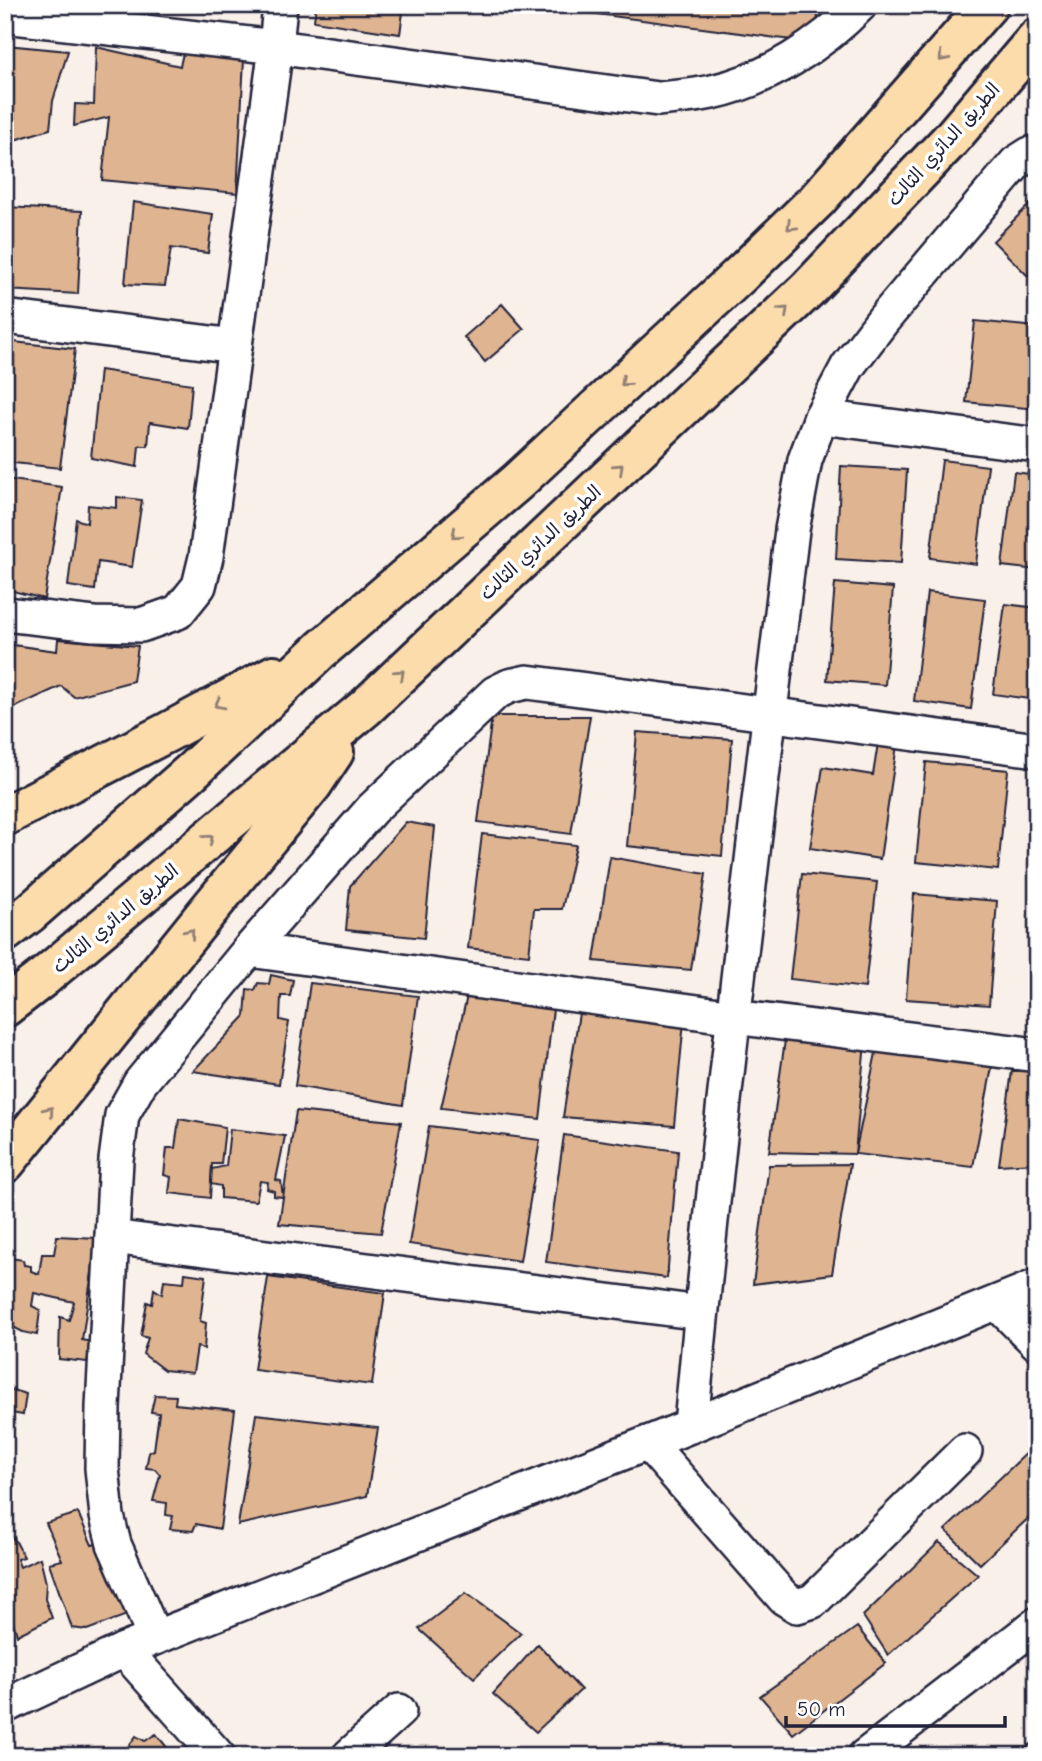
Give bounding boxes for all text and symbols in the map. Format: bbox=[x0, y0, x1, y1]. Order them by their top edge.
one-way arrow bbox=[939, 48, 951, 61]
street label: الطريق الدائري الثالث bbox=[883, 79, 1007, 213]
one-way arrow bbox=[786, 217, 799, 230]
one-way arrow bbox=[776, 307, 789, 320]
one-way arrow bbox=[620, 373, 633, 386]
one-way arrow bbox=[611, 463, 624, 476]
street label: الطريق الدائري الثالث bbox=[475, 481, 608, 607]
one-way arrow bbox=[451, 526, 464, 538]
one-way arrow bbox=[392, 670, 405, 683]
one-way arrow bbox=[214, 696, 227, 710]
one-way arrow bbox=[202, 834, 214, 847]
street label: الطريق الدائري الثالث bbox=[48, 860, 185, 980]
one-way arrow bbox=[182, 928, 195, 940]
one-way arrow bbox=[40, 1106, 53, 1118]
scale bar bbox=[786, 1684, 1005, 1728]
text: 50 m bbox=[797, 1697, 846, 1721]

